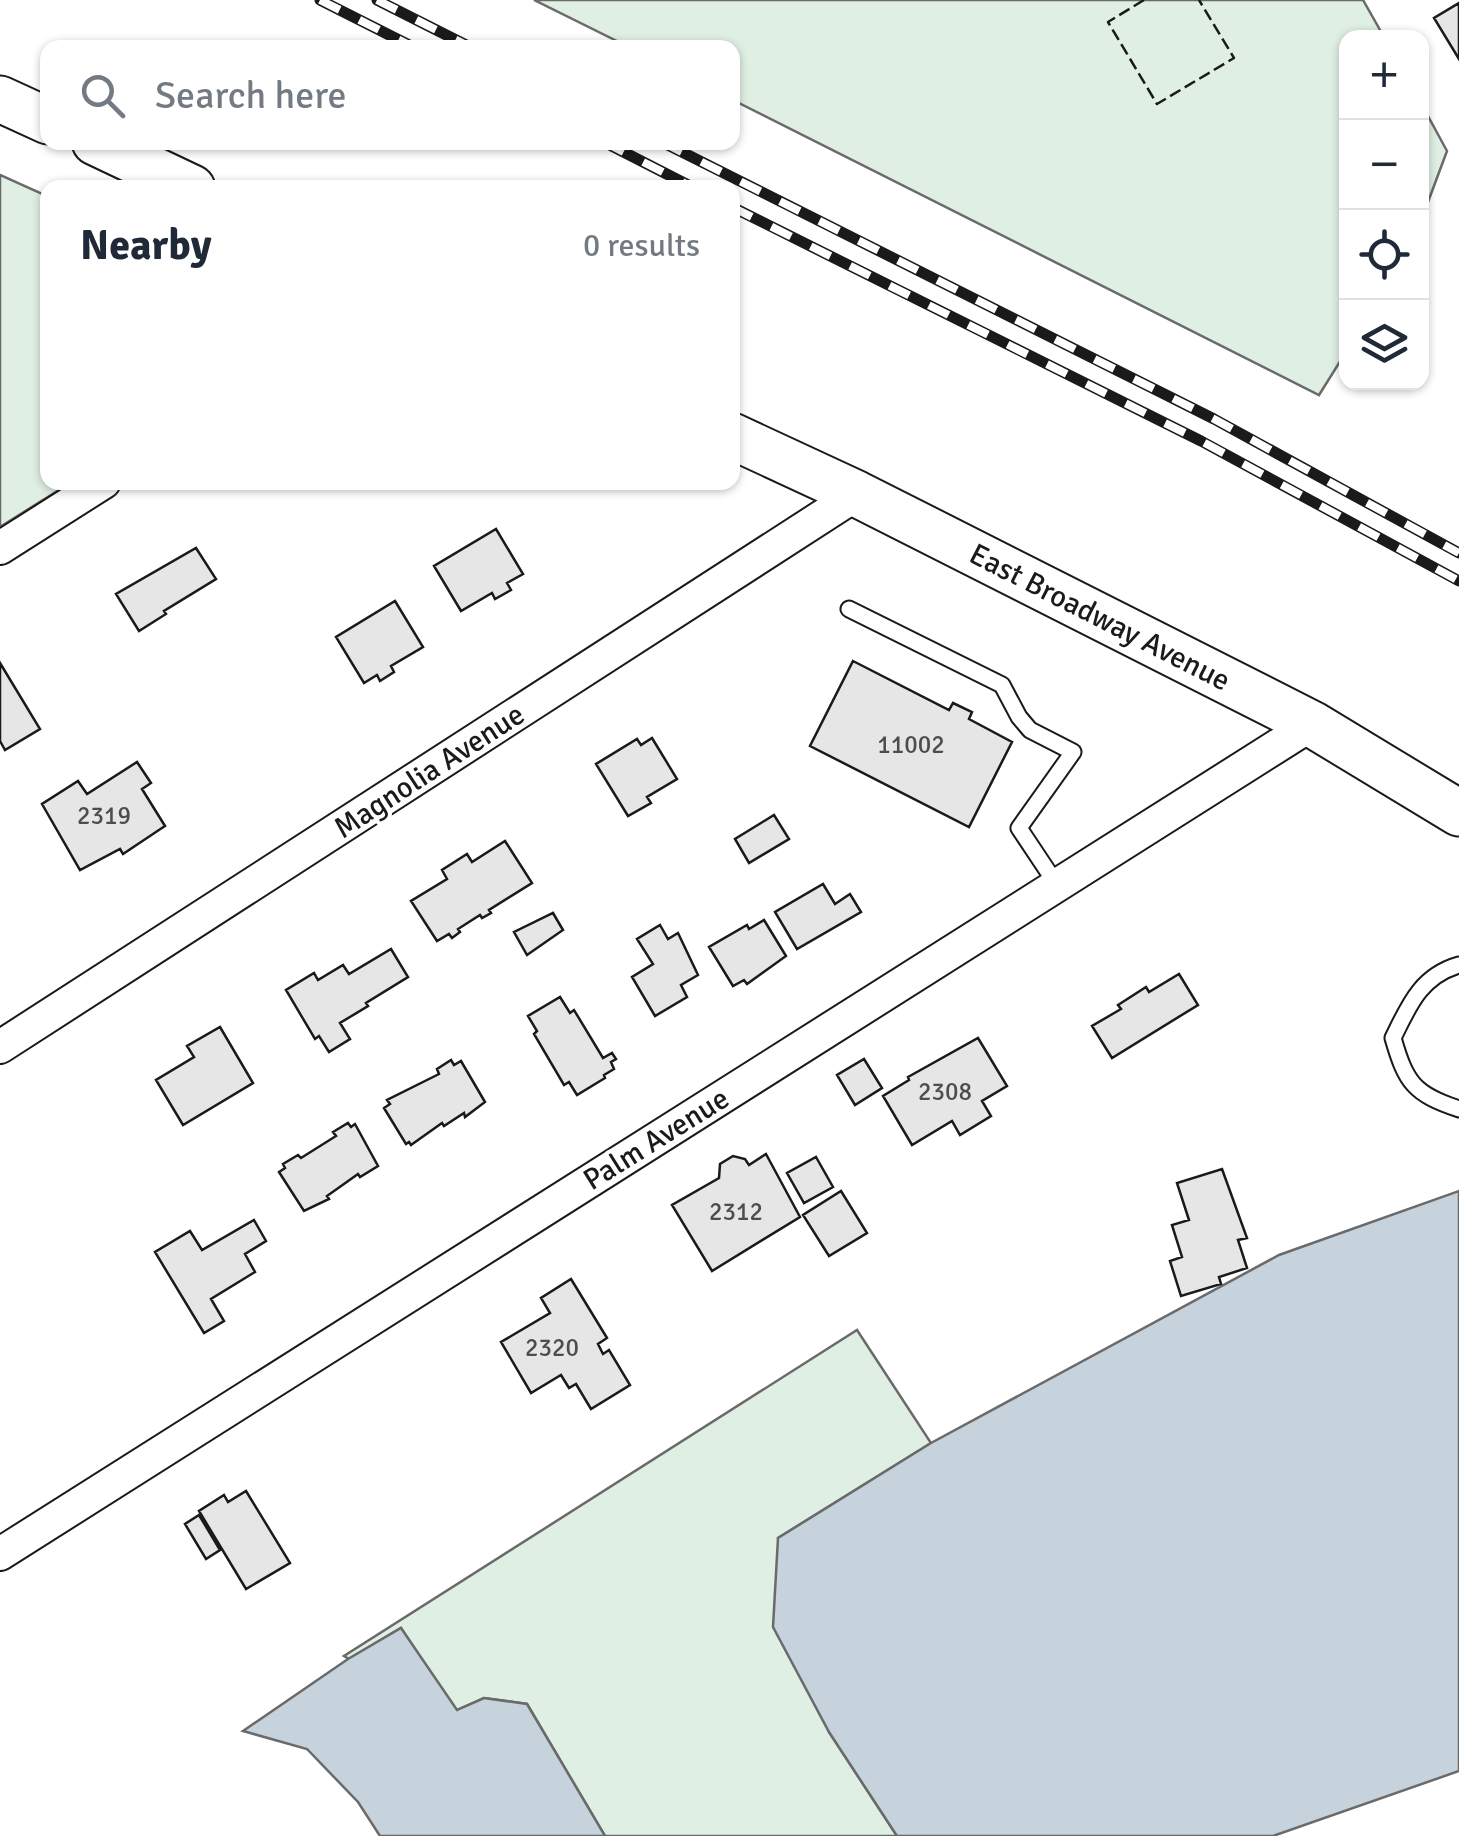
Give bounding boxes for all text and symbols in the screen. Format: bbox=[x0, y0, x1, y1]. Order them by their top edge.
map controls bbox=[1339, 30, 1429, 390]
button: + bbox=[1339, 30, 1429, 120]
search box bbox=[40, 40, 740, 150]
icon: search bbox=[75, 68, 130, 123]
text: Search here bbox=[155, 72, 347, 119]
button: − bbox=[1339, 120, 1429, 210]
button: locate bbox=[1339, 210, 1429, 300]
text: Nearby bbox=[80, 220, 212, 271]
text: 0 results bbox=[583, 226, 700, 265]
button: layers bbox=[1339, 300, 1429, 390]
street label: East Broadway Avenue bbox=[963, 536, 1236, 699]
street label: Magnolia Avenue bbox=[327, 696, 531, 847]
house number: 11002 bbox=[877, 729, 945, 760]
house number: 2319 bbox=[77, 800, 131, 831]
house number: 2308 bbox=[918, 1076, 972, 1107]
street label: Palm Avenue bbox=[577, 1080, 736, 1199]
house number: 2312 bbox=[709, 1196, 763, 1227]
house number: 2320 bbox=[525, 1332, 579, 1363]

